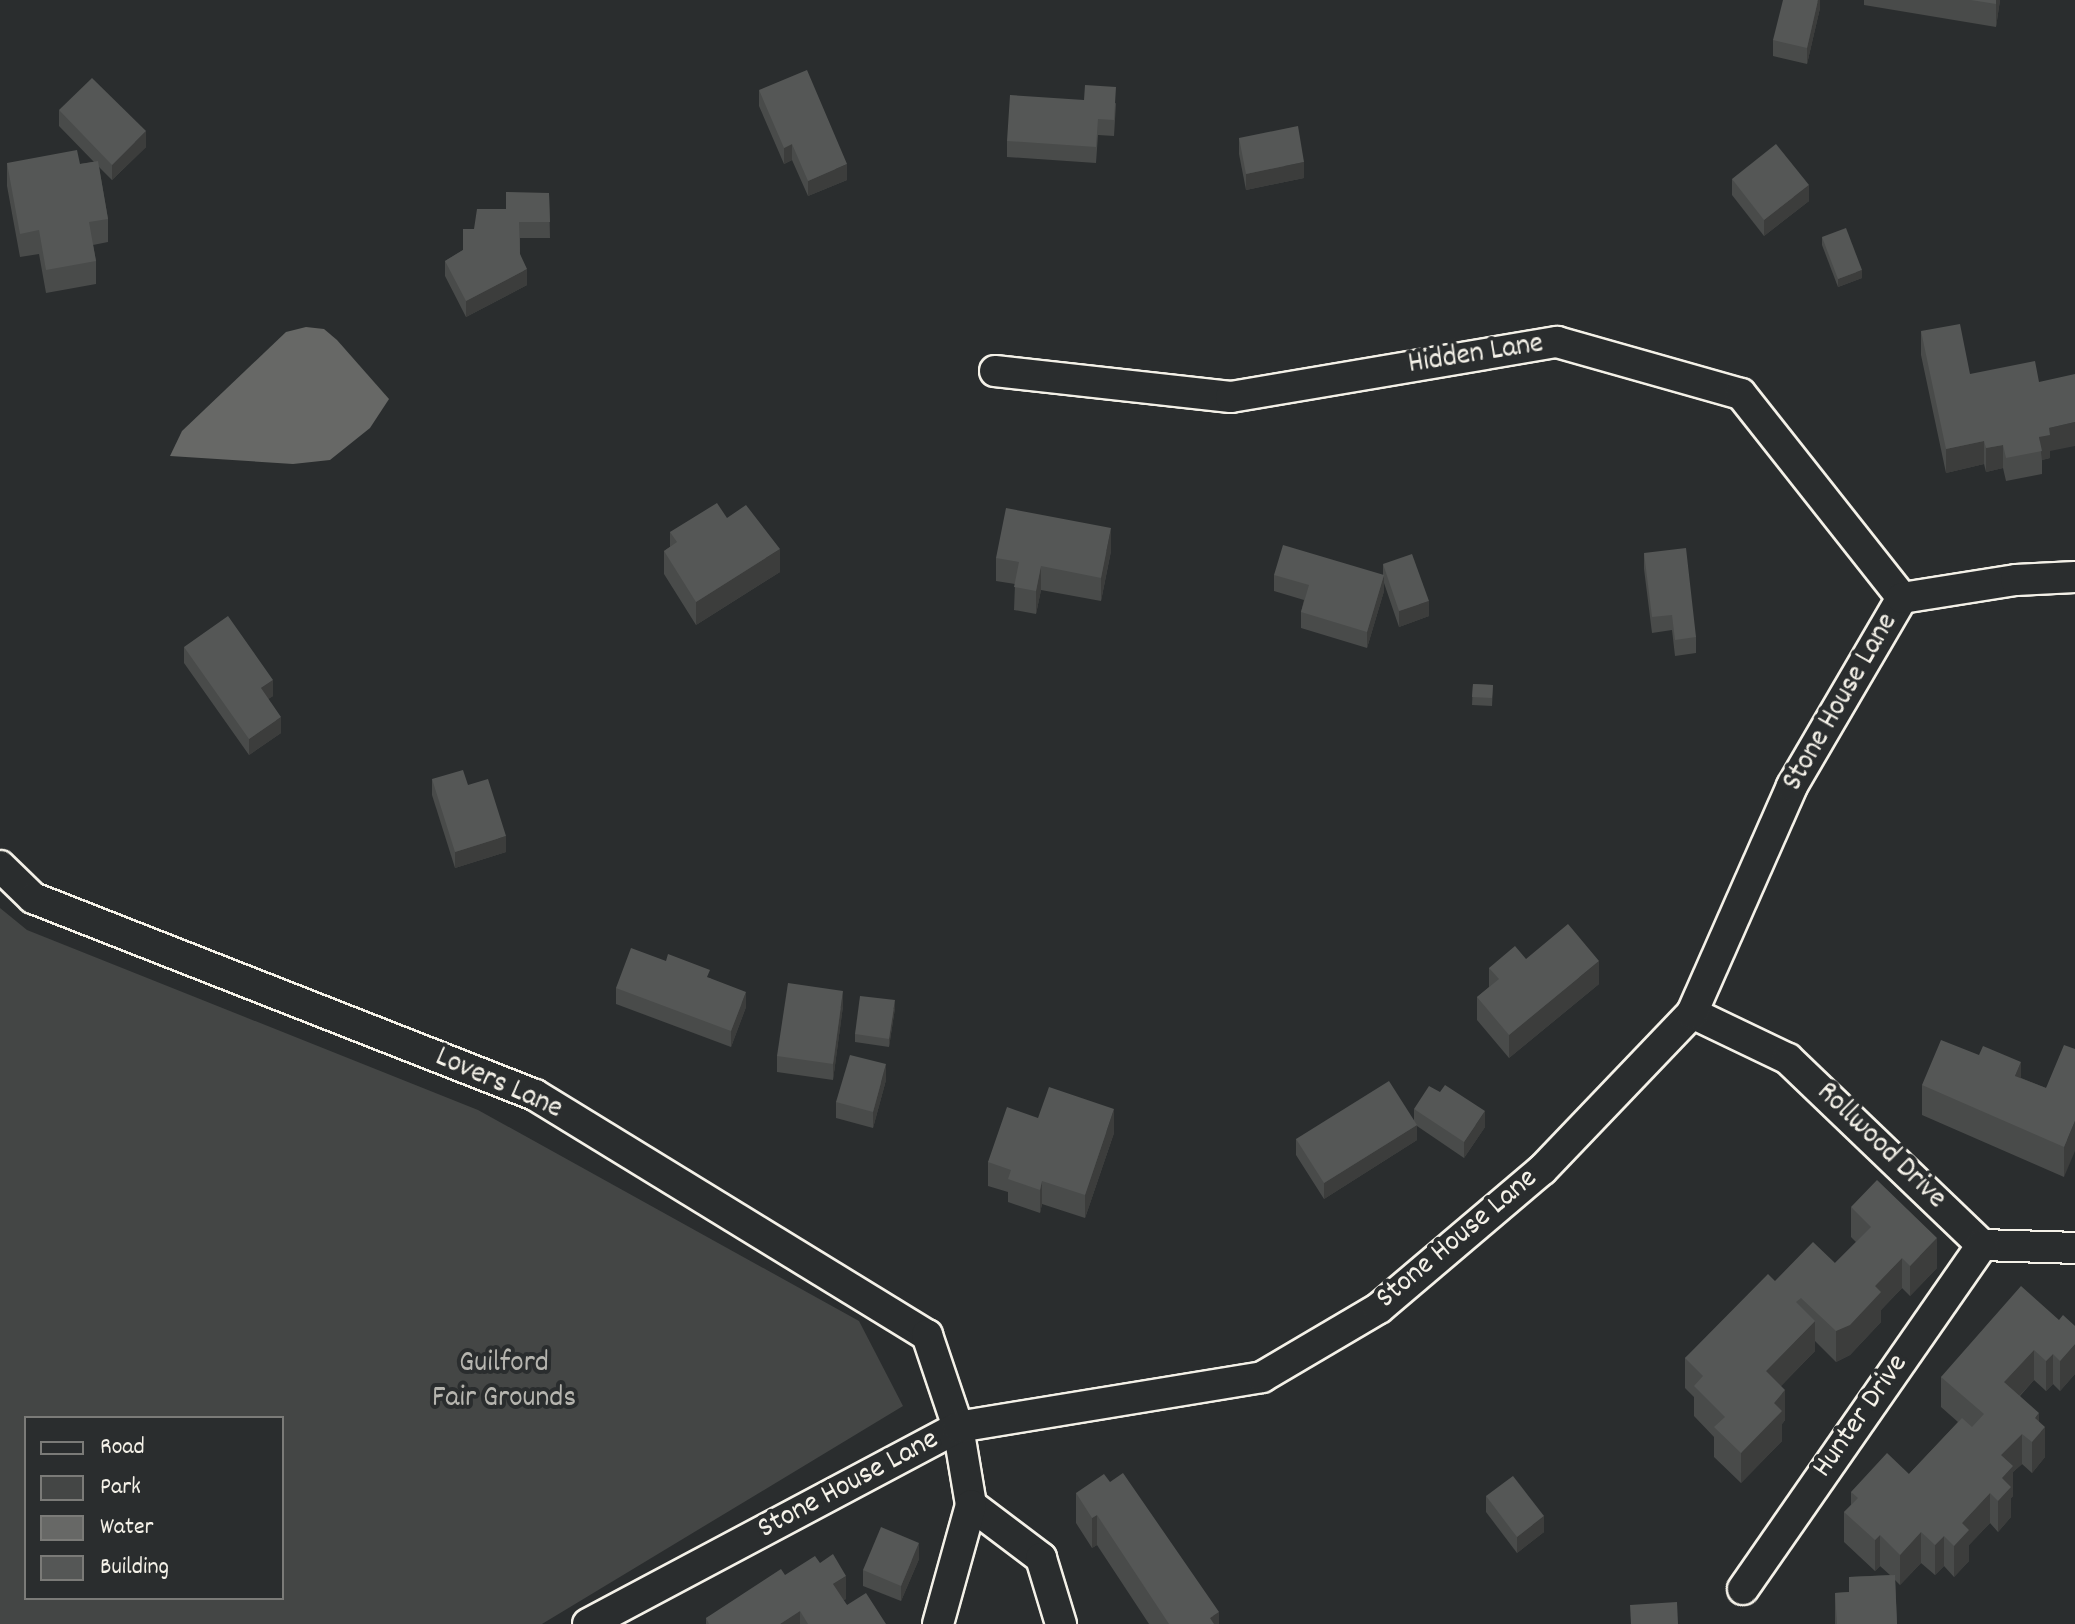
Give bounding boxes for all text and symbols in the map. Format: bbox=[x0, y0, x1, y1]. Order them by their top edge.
street label: Hidden Lane bbox=[1406, 328, 1546, 384]
street label: Stone House Lane bbox=[1777, 608, 1907, 798]
street label: Lovers Lane bbox=[429, 1041, 567, 1129]
street label: Rollwood Drive bbox=[1807, 1076, 1953, 1218]
street label: Stone House Lane bbox=[1370, 1162, 1546, 1318]
park label: Guilford Fair Grounds bbox=[432, 1347, 576, 1418]
street label: Hunter Drive bbox=[1806, 1348, 1918, 1486]
legend bbox=[24, 1416, 284, 1600]
street label: Stone House Lane bbox=[753, 1423, 945, 1549]
text: Road bbox=[100, 1431, 145, 1465]
text: Park bbox=[100, 1471, 141, 1505]
text: Water bbox=[100, 1511, 153, 1545]
text: Building bbox=[100, 1551, 169, 1585]

